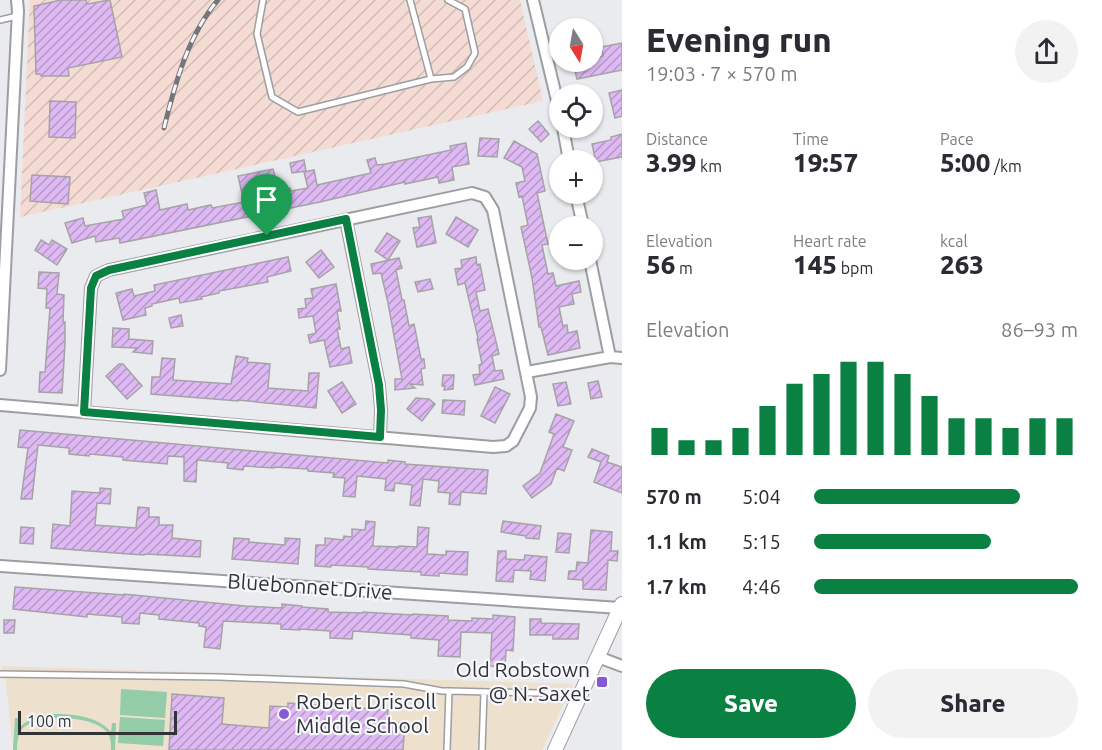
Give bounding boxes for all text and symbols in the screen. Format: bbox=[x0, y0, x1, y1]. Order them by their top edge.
north arrow bbox=[549, 18, 603, 72]
map controls bbox=[549, 18, 603, 270]
button: share bbox=[1015, 20, 1078, 83]
text: Evening run bbox=[646, 21, 832, 58]
text: 19:03 · 7 × 570 m bbox=[646, 62, 798, 85]
button: locate bbox=[549, 84, 603, 138]
text: Distance bbox=[646, 130, 708, 148]
text: Time bbox=[793, 130, 829, 148]
text: Pace bbox=[940, 130, 974, 148]
text: 3.99 bbox=[646, 148, 696, 177]
text: 19:57 bbox=[793, 148, 858, 177]
text: 5:00 bbox=[940, 148, 990, 177]
button: + bbox=[549, 150, 603, 204]
text: km bbox=[696, 157, 722, 175]
text: /km bbox=[990, 157, 1022, 175]
pin bbox=[241, 174, 292, 236]
icon: arrive bbox=[250, 183, 283, 216]
button: − bbox=[549, 216, 603, 270]
text: Elevation bbox=[646, 232, 713, 250]
text: Heart rate bbox=[793, 232, 867, 250]
text: kcal bbox=[940, 232, 968, 250]
text: 56 bbox=[646, 250, 675, 279]
text: 145 bbox=[793, 250, 837, 279]
text: 263 bbox=[940, 250, 984, 279]
text: m bbox=[675, 259, 693, 277]
text: bpm bbox=[837, 259, 873, 277]
text: Elevation bbox=[646, 318, 729, 341]
text: 86–93 m bbox=[1001, 318, 1078, 341]
text: 570 m bbox=[646, 485, 702, 508]
text: 5:04 bbox=[742, 485, 781, 508]
text: 1.1 km bbox=[646, 530, 707, 553]
text: 5:15 bbox=[742, 530, 781, 553]
street label: Bluebonnet Drive bbox=[227, 568, 393, 604]
text: 1.7 km bbox=[646, 575, 707, 598]
text: 4:46 bbox=[742, 575, 781, 598]
place label: Old Robstown @ N. Saxet bbox=[456, 657, 590, 705]
button: Save bbox=[646, 669, 856, 738]
button: Share bbox=[868, 669, 1078, 738]
marker: Old Robstown @ N. Saxet bbox=[595, 675, 609, 689]
place label: Robert Driscoll Middle School bbox=[296, 689, 436, 737]
marker: Robert Driscoll Middle School bbox=[277, 707, 291, 721]
scale bar bbox=[18, 708, 177, 736]
text: 100 m bbox=[27, 712, 72, 730]

